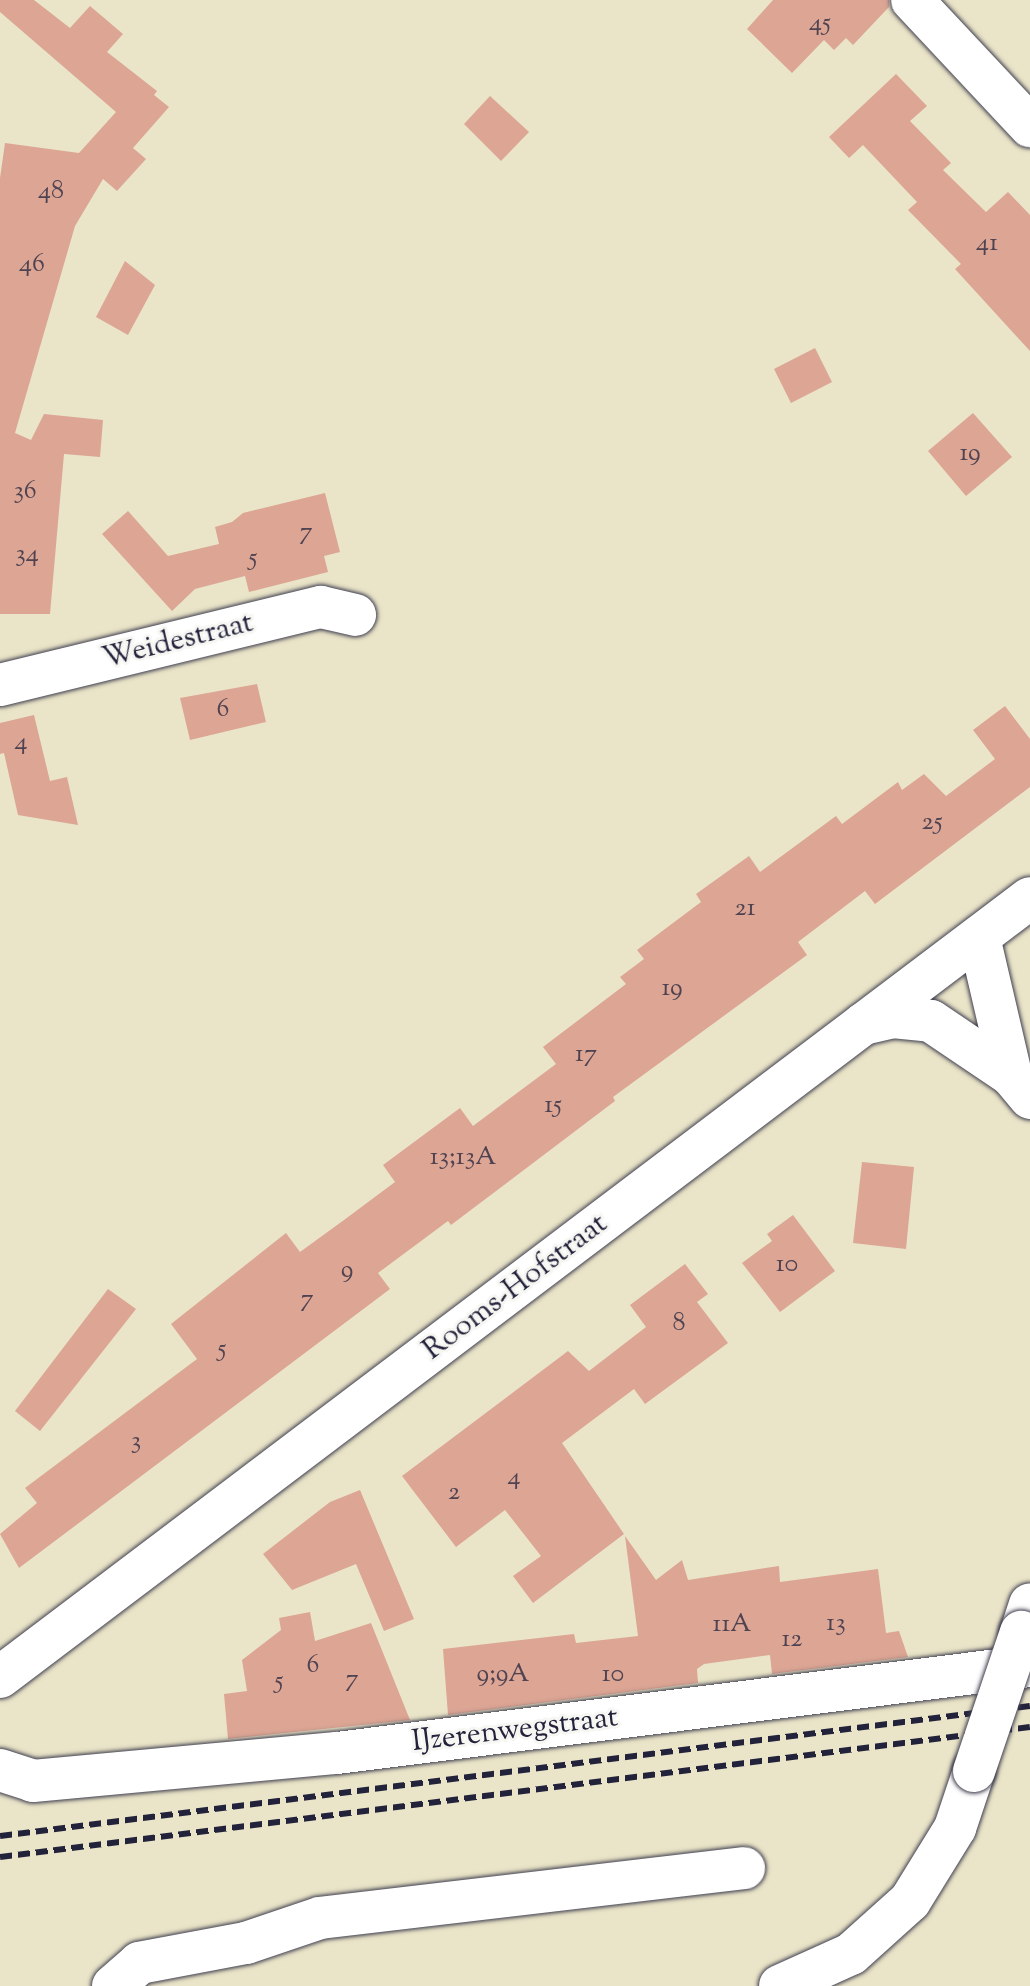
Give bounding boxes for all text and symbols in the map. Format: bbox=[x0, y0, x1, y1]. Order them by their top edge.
house number: 45 bbox=[809, 8, 831, 40]
house number: 48 bbox=[38, 176, 64, 208]
house number: 41 bbox=[976, 228, 998, 260]
house number: 46 bbox=[19, 249, 45, 281]
house number: 19 bbox=[959, 438, 981, 470]
house number: 36 bbox=[13, 476, 37, 508]
house number: 7 bbox=[299, 517, 313, 549]
house number: 34 bbox=[15, 539, 39, 571]
house number: 5 bbox=[249, 543, 257, 575]
street label: Weidestraat bbox=[99, 606, 257, 678]
house number: 6 bbox=[217, 694, 229, 726]
house number: 4 bbox=[14, 727, 28, 759]
house number: 25 bbox=[921, 807, 943, 839]
house number: 21 bbox=[734, 893, 756, 925]
house number: 19 bbox=[661, 973, 683, 1005]
house number: 17 bbox=[575, 1039, 597, 1071]
house number: 15 bbox=[544, 1090, 562, 1122]
house number: 13;13A bbox=[430, 1142, 496, 1174]
street label: Rooms-Hofstraat bbox=[417, 1207, 615, 1369]
house number: 10 bbox=[776, 1249, 798, 1281]
house number: 9 bbox=[341, 1255, 353, 1287]
house number: 7 bbox=[300, 1284, 314, 1316]
house number: 8 bbox=[673, 1308, 685, 1340]
house number: 5 bbox=[218, 1334, 226, 1366]
house number: 3 bbox=[131, 1426, 141, 1458]
house number: 4 bbox=[507, 1462, 521, 1494]
house number: 2 bbox=[448, 1477, 460, 1509]
house number: 13 bbox=[826, 1608, 846, 1640]
house number: 11A bbox=[713, 1609, 751, 1641]
house number: 12 bbox=[781, 1624, 803, 1656]
house number: 6 bbox=[307, 1650, 319, 1682]
house number: 9;9A bbox=[477, 1659, 529, 1691]
house number: 10 bbox=[602, 1659, 624, 1691]
house number: 7 bbox=[345, 1664, 359, 1696]
house number: 5 bbox=[275, 1666, 283, 1698]
street label: IJzerenwegstraat bbox=[410, 1701, 620, 1761]

